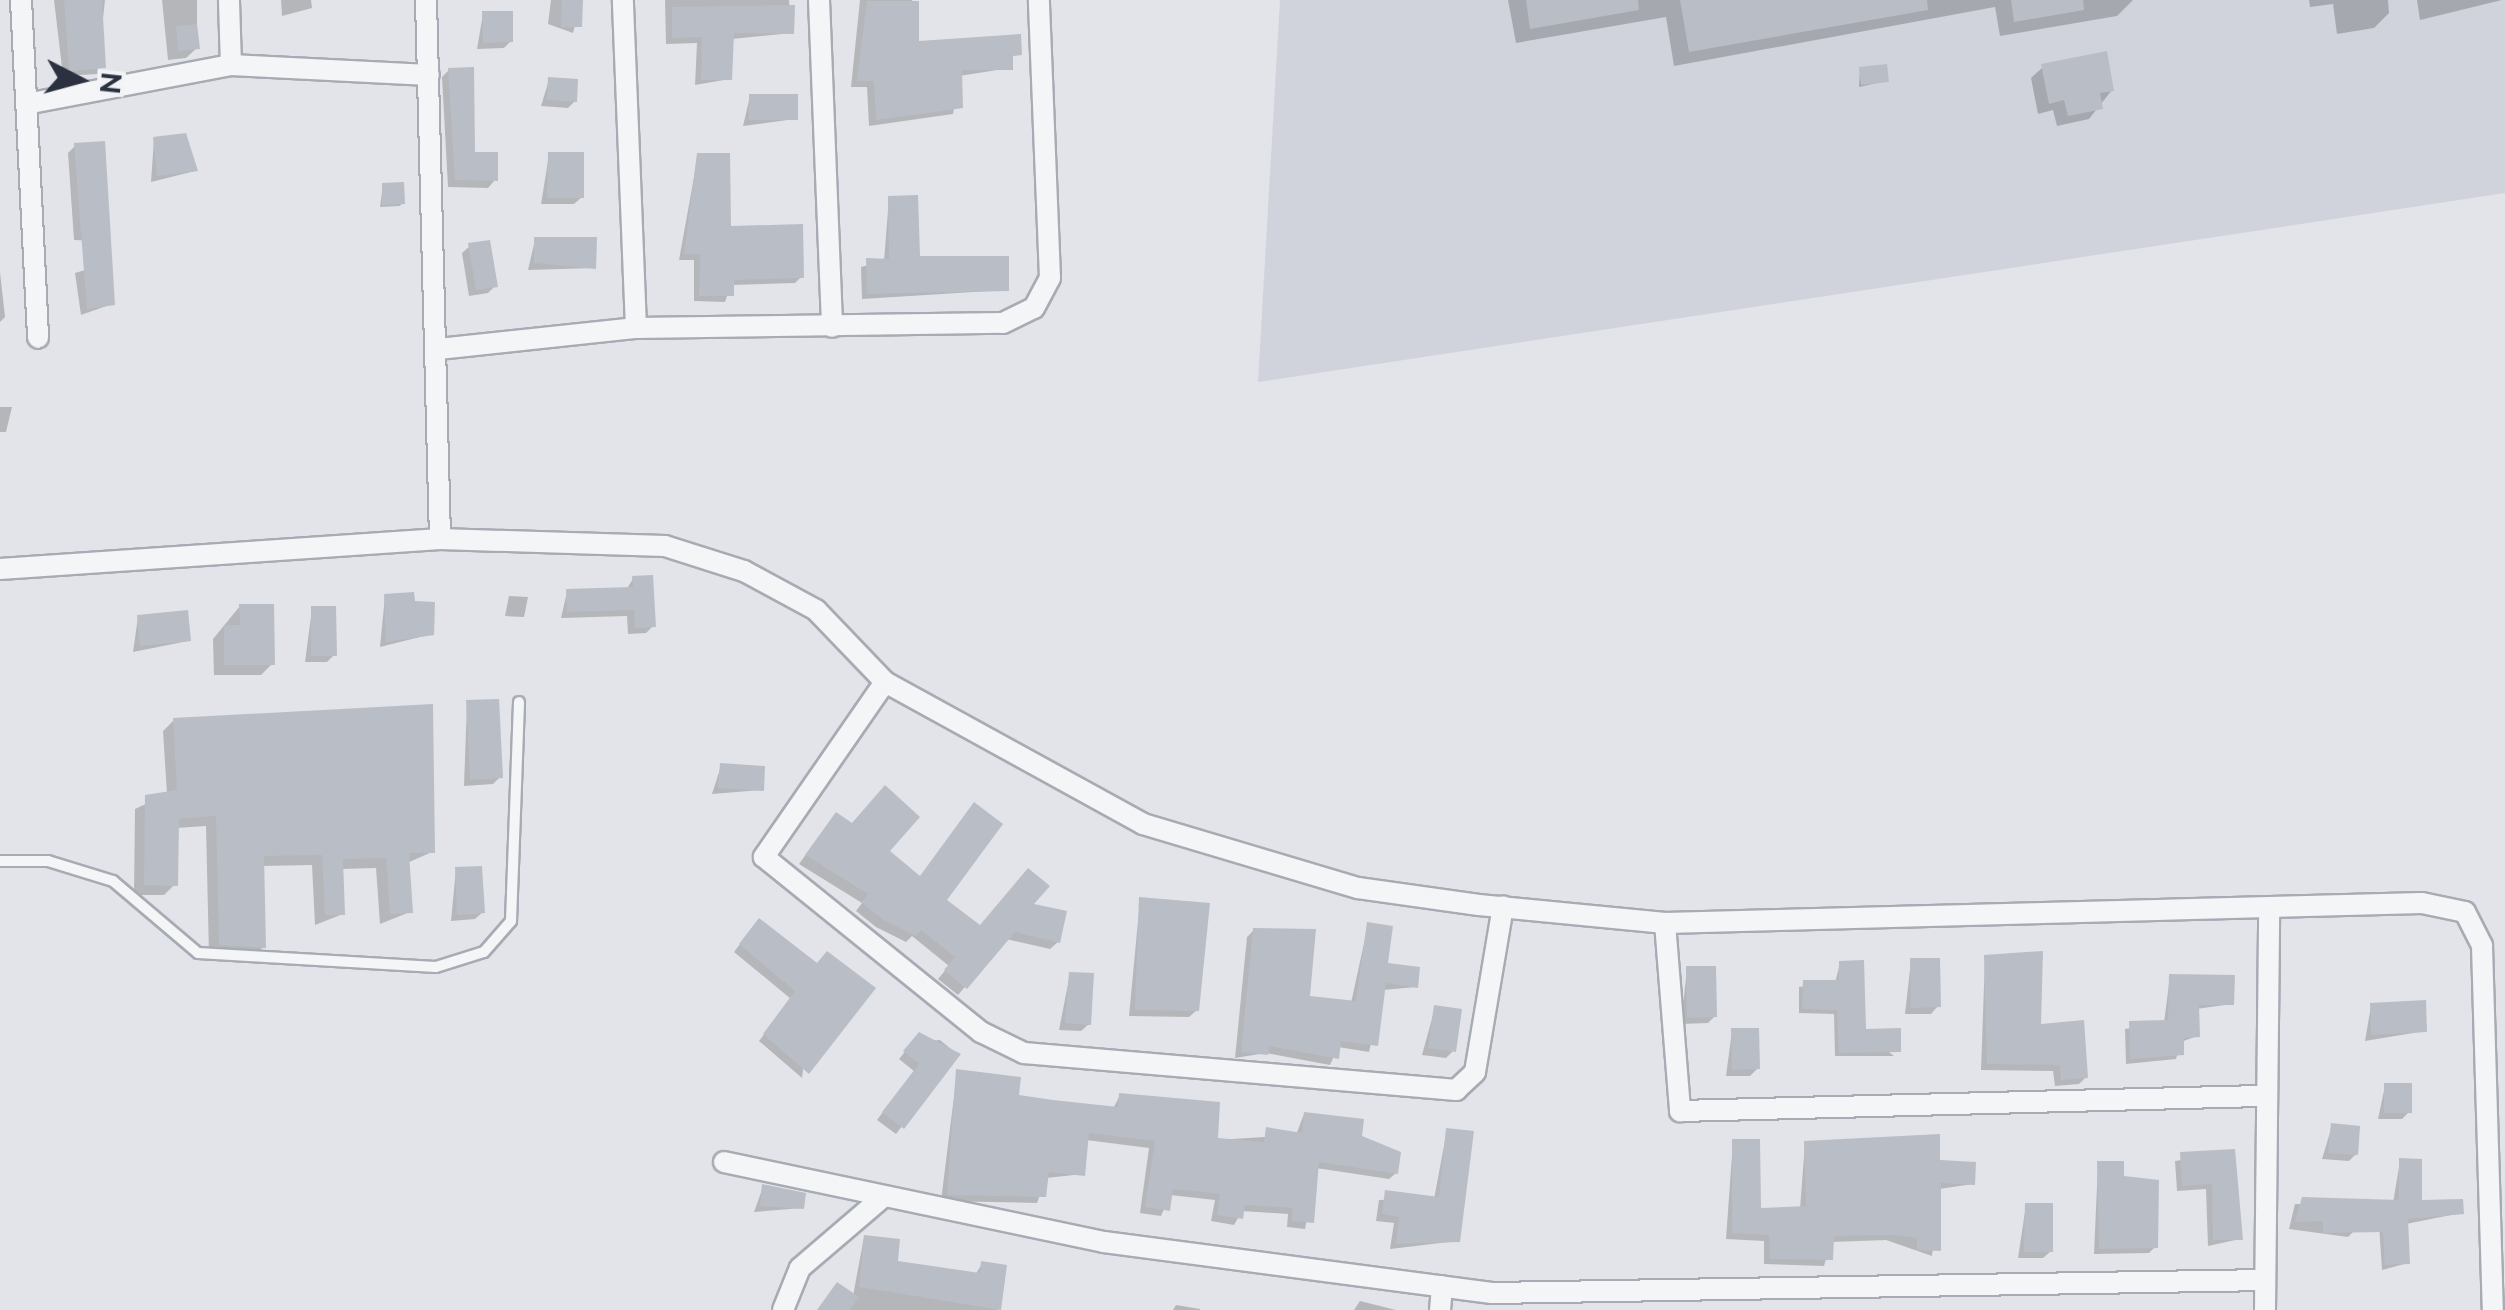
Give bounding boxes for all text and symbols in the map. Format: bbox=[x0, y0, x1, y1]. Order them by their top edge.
north arrow bbox=[30, 30, 130, 130]
text: N bbox=[93, 71, 128, 96]

